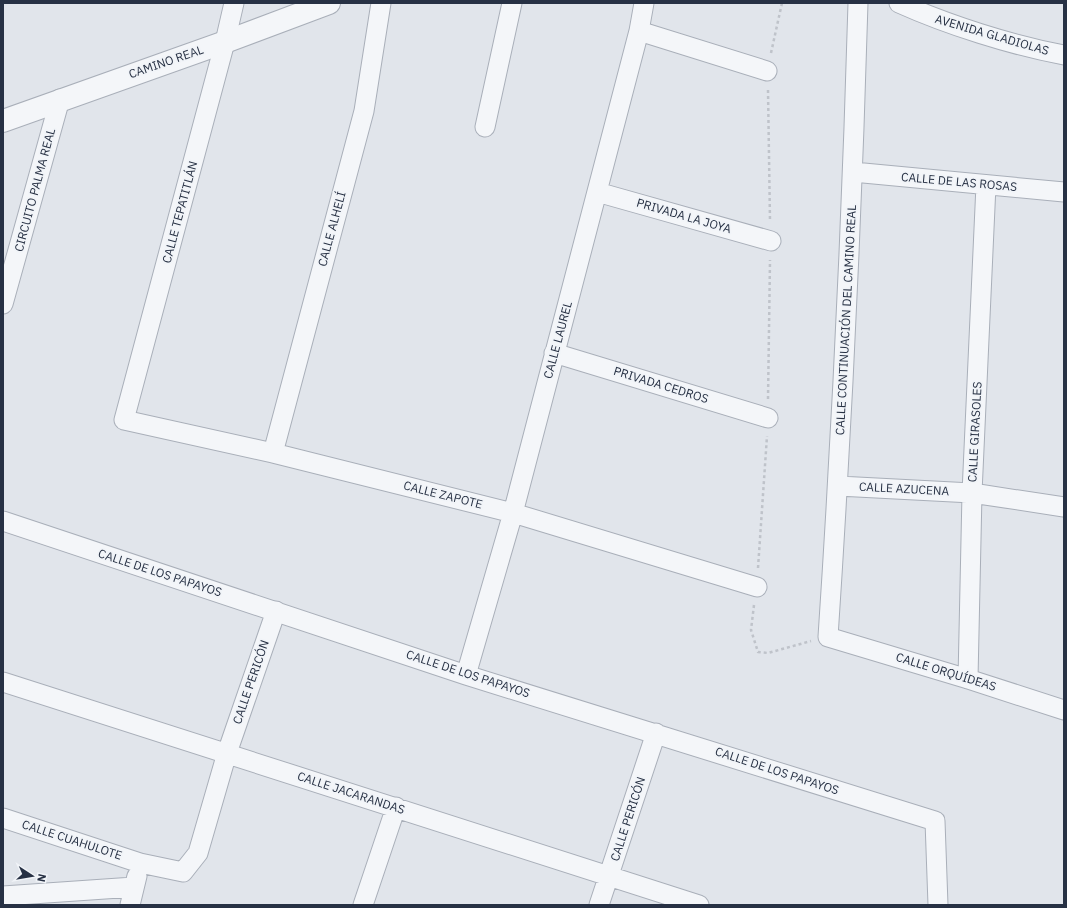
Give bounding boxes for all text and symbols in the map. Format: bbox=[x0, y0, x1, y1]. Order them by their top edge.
street label: AVENIDA GLADIOLAS bbox=[933, 11, 1051, 58]
street label: CAMINO REAL bbox=[127, 42, 205, 81]
street label: CIRCUITO PALMA REAL bbox=[11, 127, 58, 253]
street label: CALLE TEPATITLÁN bbox=[159, 159, 200, 265]
street label: CALLE DE LAS ROSAS bbox=[900, 169, 1018, 194]
street label: CALLE ALHELÍ bbox=[314, 190, 349, 268]
street label: PRIVADA LA JOYA bbox=[635, 195, 734, 236]
street label: CALLE CONTINUACIÓN DEL CAMINO REAL bbox=[832, 204, 859, 436]
street label: CALLE LAUREL bbox=[540, 299, 575, 380]
street label: PRIVADA CEDROS bbox=[612, 363, 710, 406]
street label: CALLE GIRASOLES bbox=[964, 381, 985, 483]
street label: CALLE ZAPOTE bbox=[402, 477, 484, 512]
street label: CALLE AZUCENA bbox=[858, 479, 950, 498]
street label: CALLE DE LOS PAPAYOS bbox=[96, 545, 224, 600]
street label: CALLE PERICÓN bbox=[229, 638, 272, 726]
street label: CALLE DE LOS PAPAYOS bbox=[404, 646, 532, 701]
street label: CALLE ORQUÍDEAS bbox=[894, 649, 998, 694]
street label: CALLE DE LOS PAPAYOS bbox=[713, 743, 841, 798]
street label: CALLE JACARANDAS bbox=[296, 768, 407, 817]
street label: CALLE PERICÓN bbox=[607, 775, 648, 863]
street label: CALLE CUAHULOTE bbox=[20, 816, 124, 863]
north arrow bbox=[12, 856, 52, 896]
text: N bbox=[34, 873, 49, 883]

